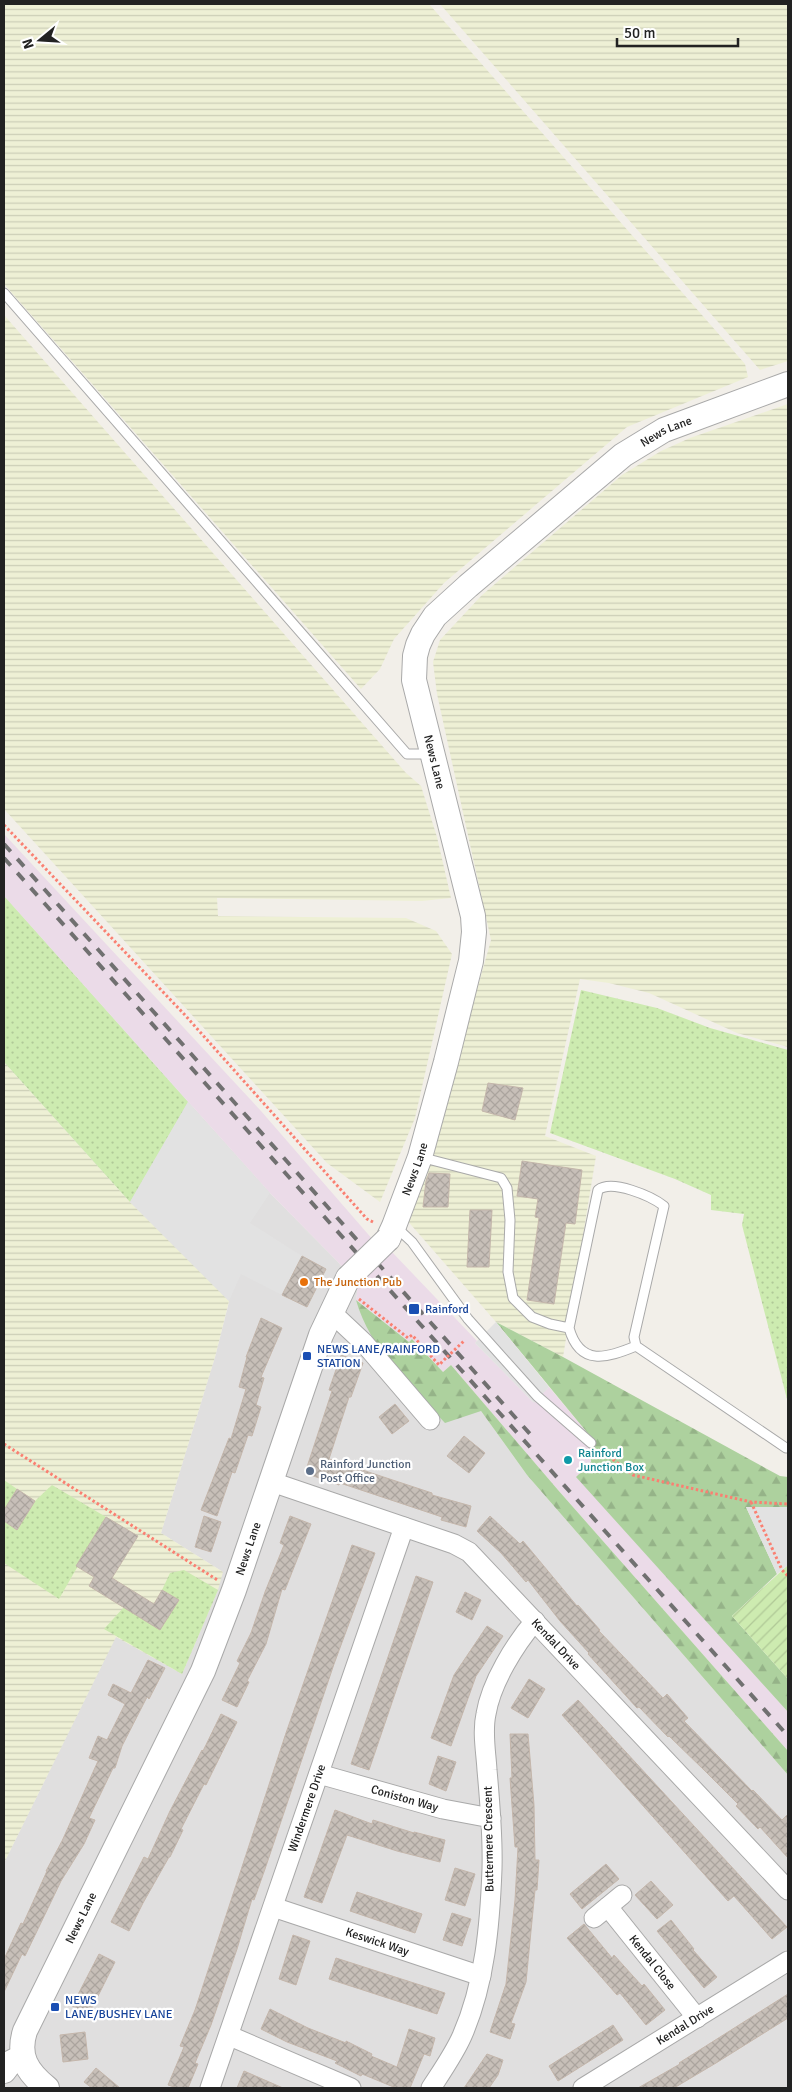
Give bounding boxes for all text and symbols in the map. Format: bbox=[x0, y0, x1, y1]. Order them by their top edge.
north arrow bbox=[15, 15, 65, 65]
scale bar bbox=[617, 15, 738, 47]
text: 50 m bbox=[624, 24, 655, 42]
text: N bbox=[19, 37, 38, 51]
street label: News Lane bbox=[638, 413, 694, 450]
street label: News Lane bbox=[420, 733, 448, 791]
street label: News Lane bbox=[399, 1141, 431, 1198]
place label: The Junction Pub bbox=[314, 1275, 402, 1290]
marker: The Junction Pub bbox=[298, 1276, 310, 1288]
marker: Rainford bbox=[407, 1302, 421, 1316]
place label: Rainford bbox=[425, 1302, 469, 1317]
place label: NEWS LANE/RAINFORD STATION bbox=[317, 1342, 440, 1371]
marker: NEWS LANE/RAINFORD STATION bbox=[301, 1350, 313, 1362]
place label: Rainford Junction Box bbox=[578, 1446, 644, 1475]
marker: Rainford Junction Box bbox=[562, 1454, 574, 1466]
place label: Rainford Junction Post Office bbox=[320, 1457, 411, 1486]
marker: Rainford Junction Post Office bbox=[304, 1465, 316, 1477]
street label: News Lane bbox=[232, 1520, 264, 1577]
street label: Kendal Drive bbox=[528, 1615, 584, 1673]
street label: Windermere Drive bbox=[285, 1762, 329, 1854]
street label: Coniston Way bbox=[369, 1782, 440, 1815]
street label: Buttermere Crescent bbox=[481, 1786, 497, 1892]
street label: News Lane bbox=[62, 1890, 100, 1946]
street label: Keswick Way bbox=[344, 1924, 411, 1959]
street label: Kendal Close bbox=[626, 1932, 679, 1993]
place label: NEWS LANE/BUSHEY LANE bbox=[65, 1993, 173, 2022]
marker: NEWS LANE/BUSHEY LANE bbox=[49, 2001, 61, 2013]
street label: Kendal Drive bbox=[653, 2001, 717, 2048]

